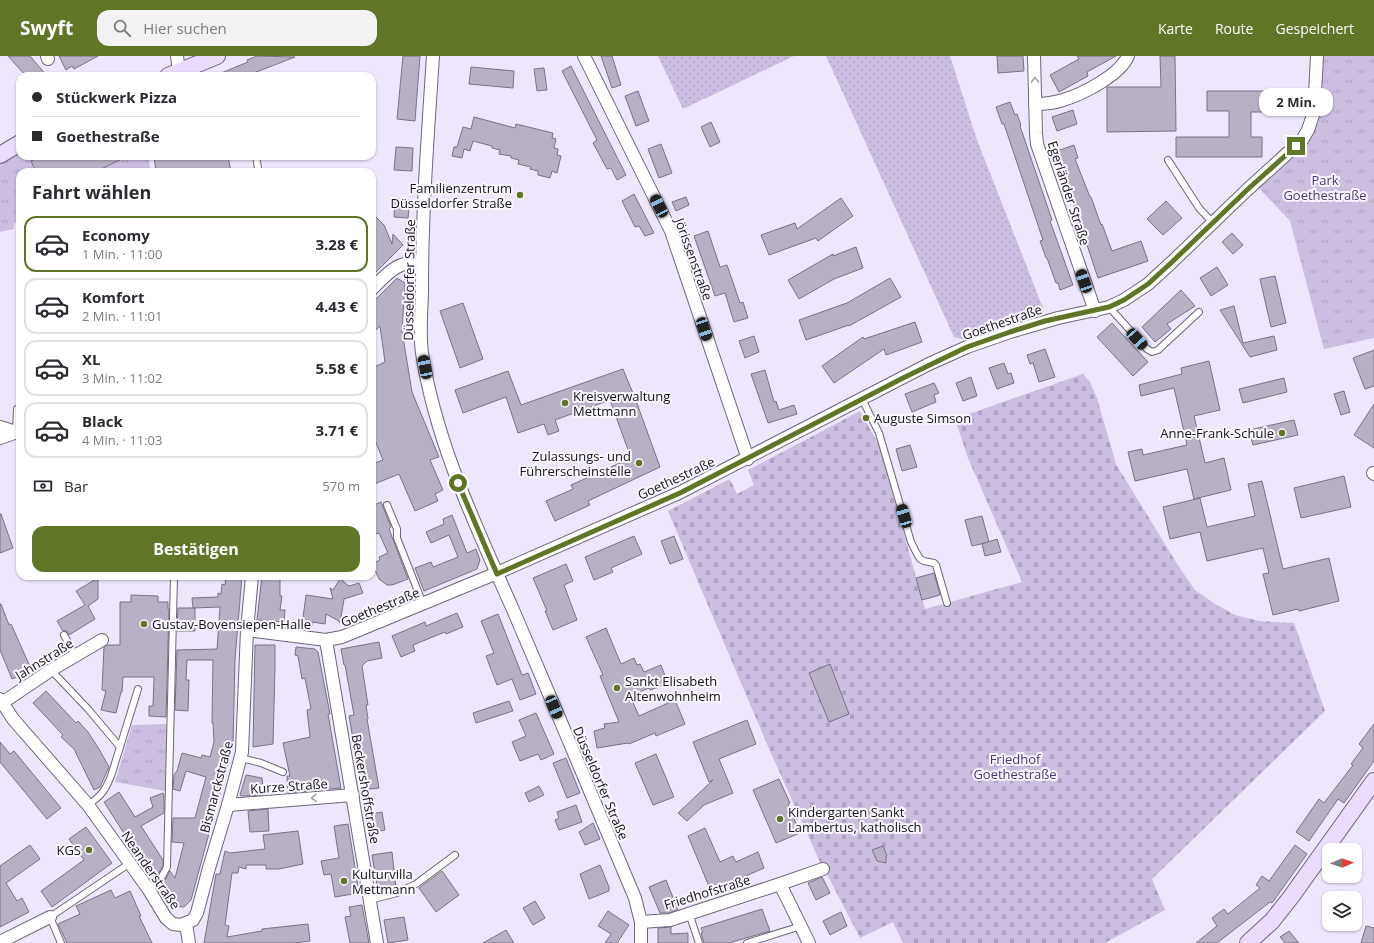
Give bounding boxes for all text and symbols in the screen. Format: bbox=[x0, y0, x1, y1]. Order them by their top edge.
search box bbox=[97, 10, 377, 46]
text: Swyft bbox=[20, 15, 73, 41]
icon: search bbox=[111, 17, 133, 39]
text: Hier suchen bbox=[143, 18, 227, 38]
text: Karte bbox=[1158, 19, 1193, 38]
text: Route bbox=[1215, 19, 1253, 38]
text: Gespeichert bbox=[1275, 19, 1354, 38]
one-way arrow bbox=[1031, 77, 1039, 83]
text: Stückwerk Pizza bbox=[56, 87, 177, 107]
callout: 2 Min. bbox=[1259, 88, 1333, 116]
text: 2 Min. bbox=[1276, 93, 1316, 111]
text: Goethestraße bbox=[56, 126, 160, 146]
route end bbox=[1287, 137, 1305, 155]
street label: Egerländer Straße bbox=[1044, 138, 1094, 248]
park label: Park Goethestraße bbox=[1283, 171, 1367, 204]
place label: Familienzentrum Düsseldorfer Straße bbox=[390, 179, 512, 212]
text: Fahrt wählen bbox=[32, 180, 151, 204]
marker: Familienzentrum Düsseldorfer Straße bbox=[515, 190, 525, 200]
car bbox=[648, 193, 670, 219]
street label: Jörissenstraße bbox=[670, 213, 717, 303]
street label: Düsseldorfer Straße bbox=[399, 219, 419, 341]
text: Economy bbox=[82, 225, 150, 245]
icon: car bbox=[34, 226, 70, 262]
text: 3.28 € bbox=[316, 234, 358, 254]
text: 1 Min. · 11:00 bbox=[82, 245, 163, 263]
car bbox=[1074, 268, 1094, 294]
text: Komfort bbox=[82, 287, 144, 307]
icon: car bbox=[34, 288, 70, 324]
text: 4.43 € bbox=[316, 296, 358, 316]
street label: Goethestraße bbox=[960, 300, 1044, 344]
text: 2 Min. · 11:01 bbox=[82, 307, 163, 325]
car bbox=[695, 316, 713, 342]
car bbox=[1125, 326, 1149, 352]
text: XL bbox=[82, 349, 100, 369]
icon: car bbox=[34, 350, 70, 386]
car bbox=[417, 354, 433, 380]
text: 5.58 € bbox=[316, 358, 358, 378]
text: 3 Min. · 11:02 bbox=[82, 369, 163, 387]
place label: Kreisverwaltung Mettmann bbox=[573, 387, 670, 420]
marker: Kreisverwaltung Mettmann bbox=[560, 398, 570, 408]
place label: Auguste Simson bbox=[874, 409, 971, 427]
text: Black bbox=[82, 411, 123, 431]
icon: car bbox=[34, 412, 70, 448]
marker: Auguste Simson bbox=[861, 413, 871, 423]
text: 3.71 € bbox=[316, 420, 358, 440]
place label: Anne-Frank-Schule bbox=[1160, 424, 1274, 442]
marker: Anne-Frank-Schule bbox=[1277, 428, 1287, 438]
text: 4 Min. · 11:03 bbox=[82, 431, 163, 449]
place label: Zulassungs- und Führerscheinstelle bbox=[519, 447, 631, 480]
street label: Goethestraße bbox=[634, 452, 718, 504]
marker: Zulassungs- und Führerscheinstelle bbox=[634, 458, 644, 468]
route start bbox=[449, 474, 467, 492]
icon: cash bbox=[32, 475, 54, 497]
text: Bar bbox=[64, 476, 88, 496]
text: 570 m bbox=[322, 477, 360, 495]
car bbox=[895, 503, 913, 529]
button: Bestätigen bbox=[32, 526, 360, 572]
street label: Goethestraße bbox=[338, 583, 422, 631]
place label: Gustav-Bovensiepen-Halle bbox=[152, 615, 311, 633]
marker: Gustav-Bovensiepen-Halle bbox=[139, 619, 149, 629]
street label: Jahnstraße bbox=[10, 634, 77, 685]
place label: Sankt Elisabeth Altenwohnheim bbox=[625, 672, 721, 705]
marker: Sankt Elisabeth Altenwohnheim bbox=[612, 683, 622, 693]
car bbox=[544, 694, 564, 720]
street label: Düsseldorfer Straße bbox=[569, 724, 633, 842]
street label: Beckershoffstraße bbox=[348, 733, 384, 845]
street label: Bismarckstraße bbox=[195, 739, 237, 835]
park label: Friedhof Goethestraße bbox=[973, 750, 1057, 783]
street label: Kurze Straße bbox=[250, 774, 328, 798]
one-way arrow bbox=[311, 794, 317, 803]
place label: Kindergarten Sankt Lambertus, katholisch bbox=[788, 803, 922, 836]
marker: Kindergarten Sankt Lambertus, katholisch bbox=[775, 814, 785, 824]
street label: Neanderstraße bbox=[117, 827, 185, 913]
place label: KGS bbox=[56, 841, 81, 859]
north arrow bbox=[1322, 843, 1362, 883]
map controls bbox=[1322, 843, 1362, 931]
marker: KGS bbox=[84, 845, 94, 855]
place label: Kulturvilla Mettmann bbox=[352, 865, 415, 898]
street label: Friedhofstraße bbox=[662, 870, 752, 914]
marker: Kulturvilla Mettmann bbox=[339, 876, 349, 886]
button: layers bbox=[1322, 891, 1362, 931]

